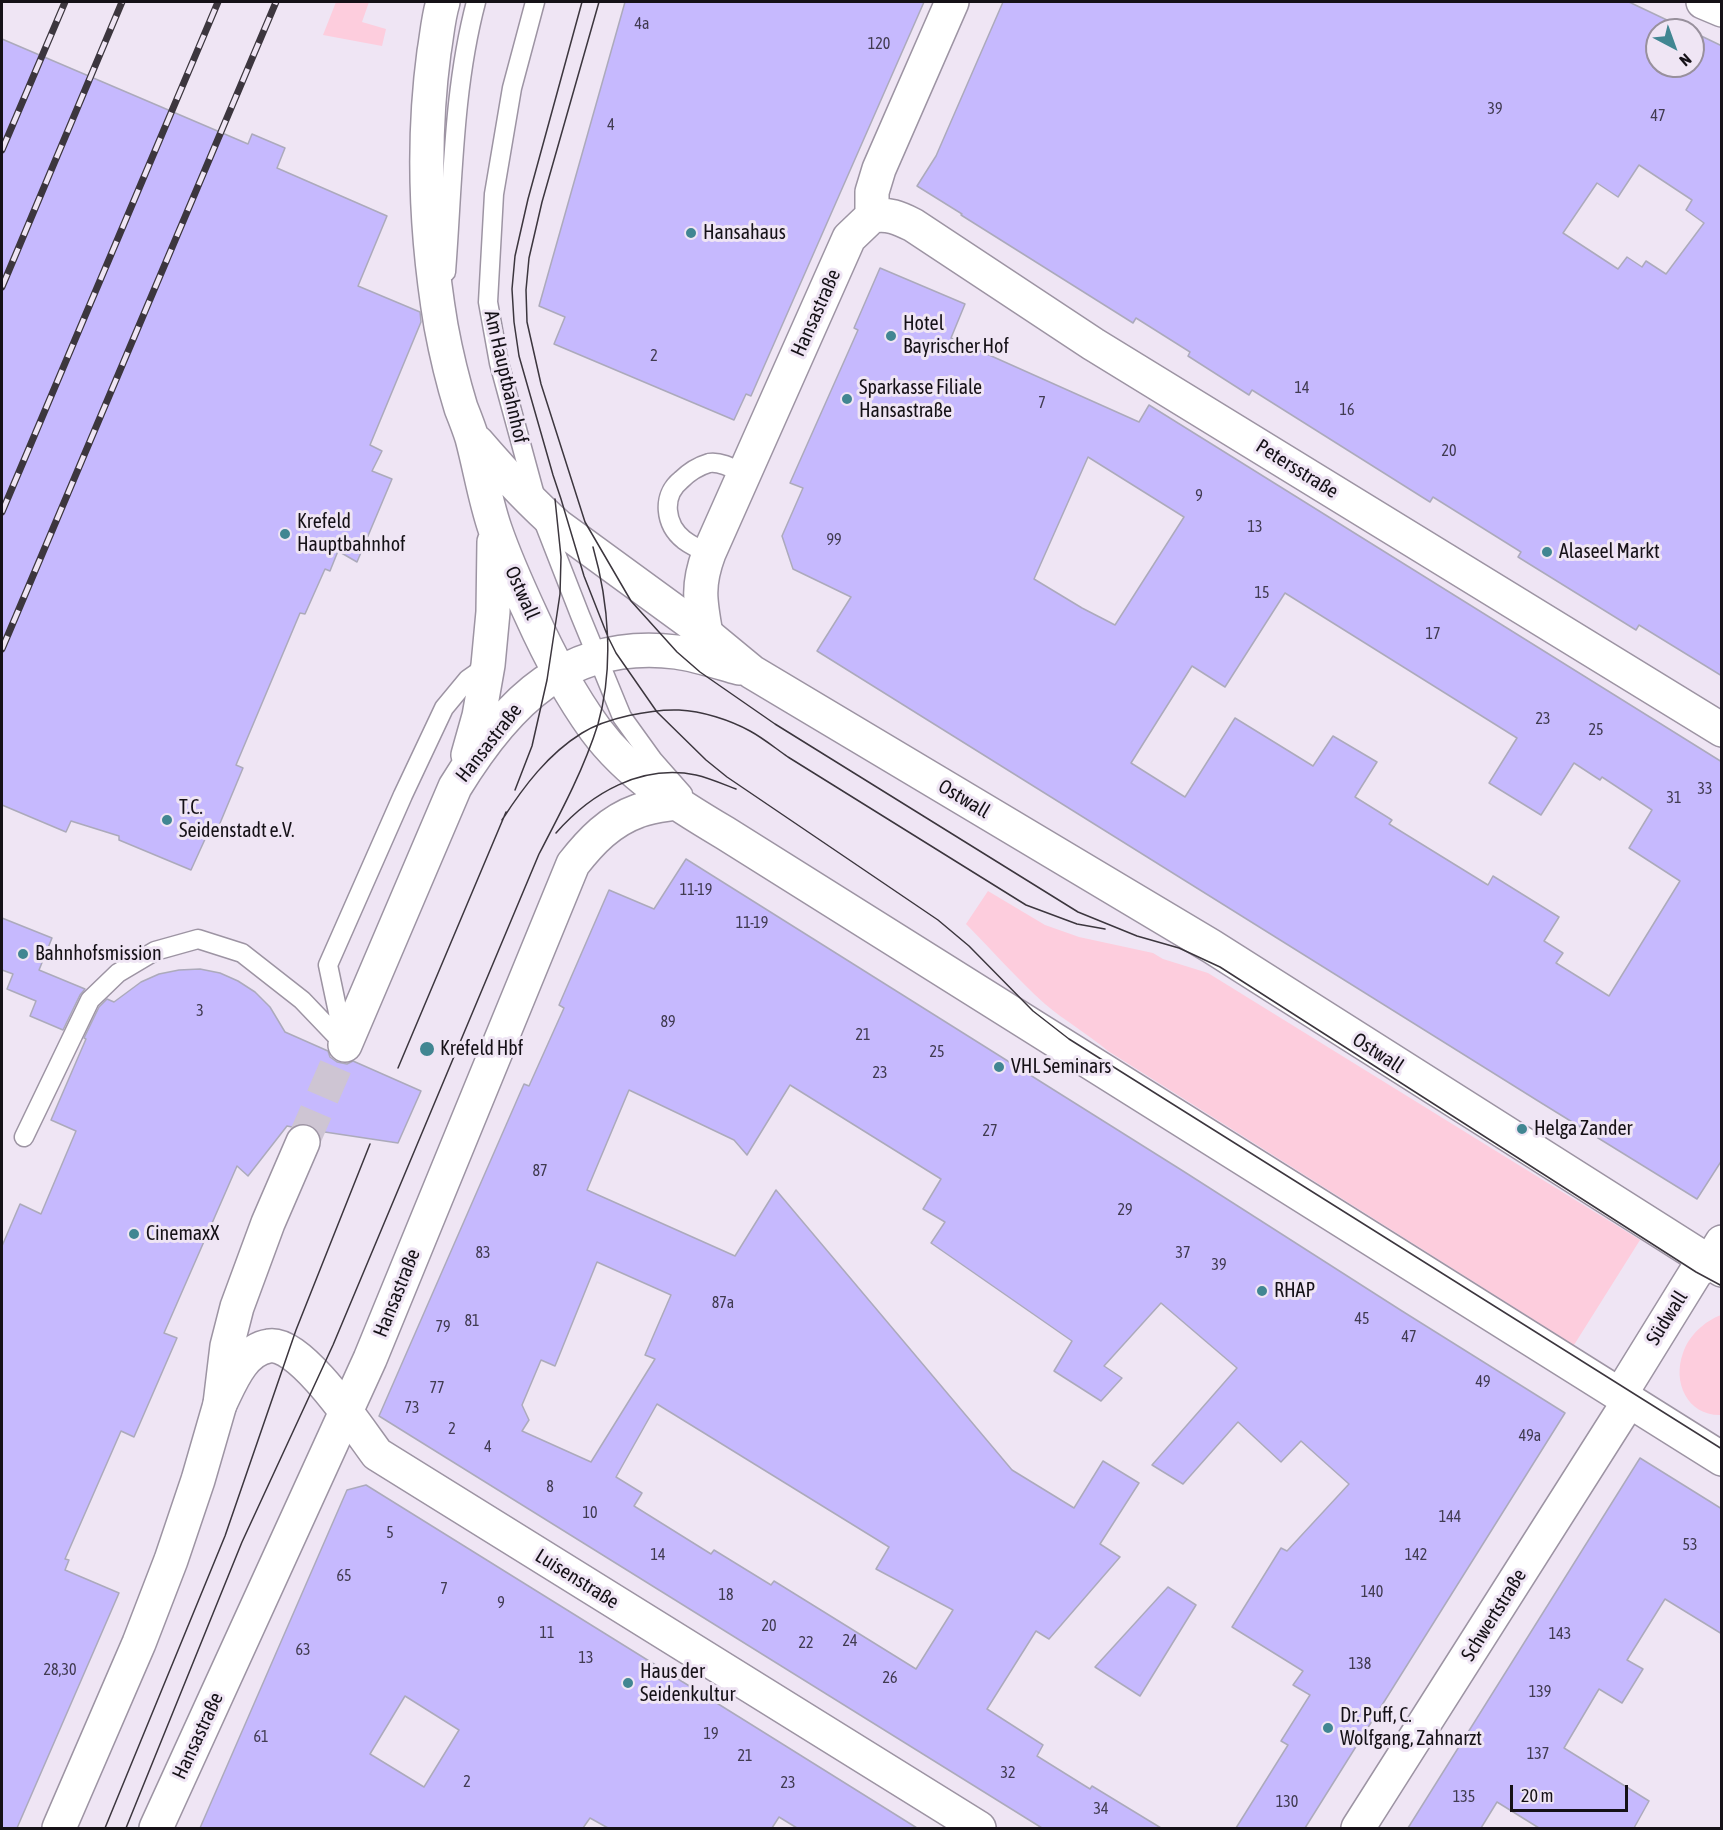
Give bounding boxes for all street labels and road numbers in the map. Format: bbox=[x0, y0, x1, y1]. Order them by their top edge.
street label: Hansastraße bbox=[786, 266, 846, 360]
street label: Am Hauptbahnhof bbox=[479, 308, 533, 446]
street label: Petersstraße bbox=[1251, 434, 1343, 504]
street label: Ostwall bbox=[500, 562, 544, 624]
street label: Hansastraße bbox=[451, 699, 527, 787]
street label: Ostwall bbox=[934, 774, 994, 824]
street label: Ostwall bbox=[1348, 1028, 1408, 1078]
street label: Hansastraße bbox=[368, 1245, 426, 1341]
street label: Südwall bbox=[1641, 1287, 1693, 1349]
street label: Luisenstraße bbox=[531, 1544, 623, 1614]
street label: Schwertstraße bbox=[1456, 1565, 1532, 1665]
street label: Hansastraße bbox=[167, 1689, 229, 1783]

